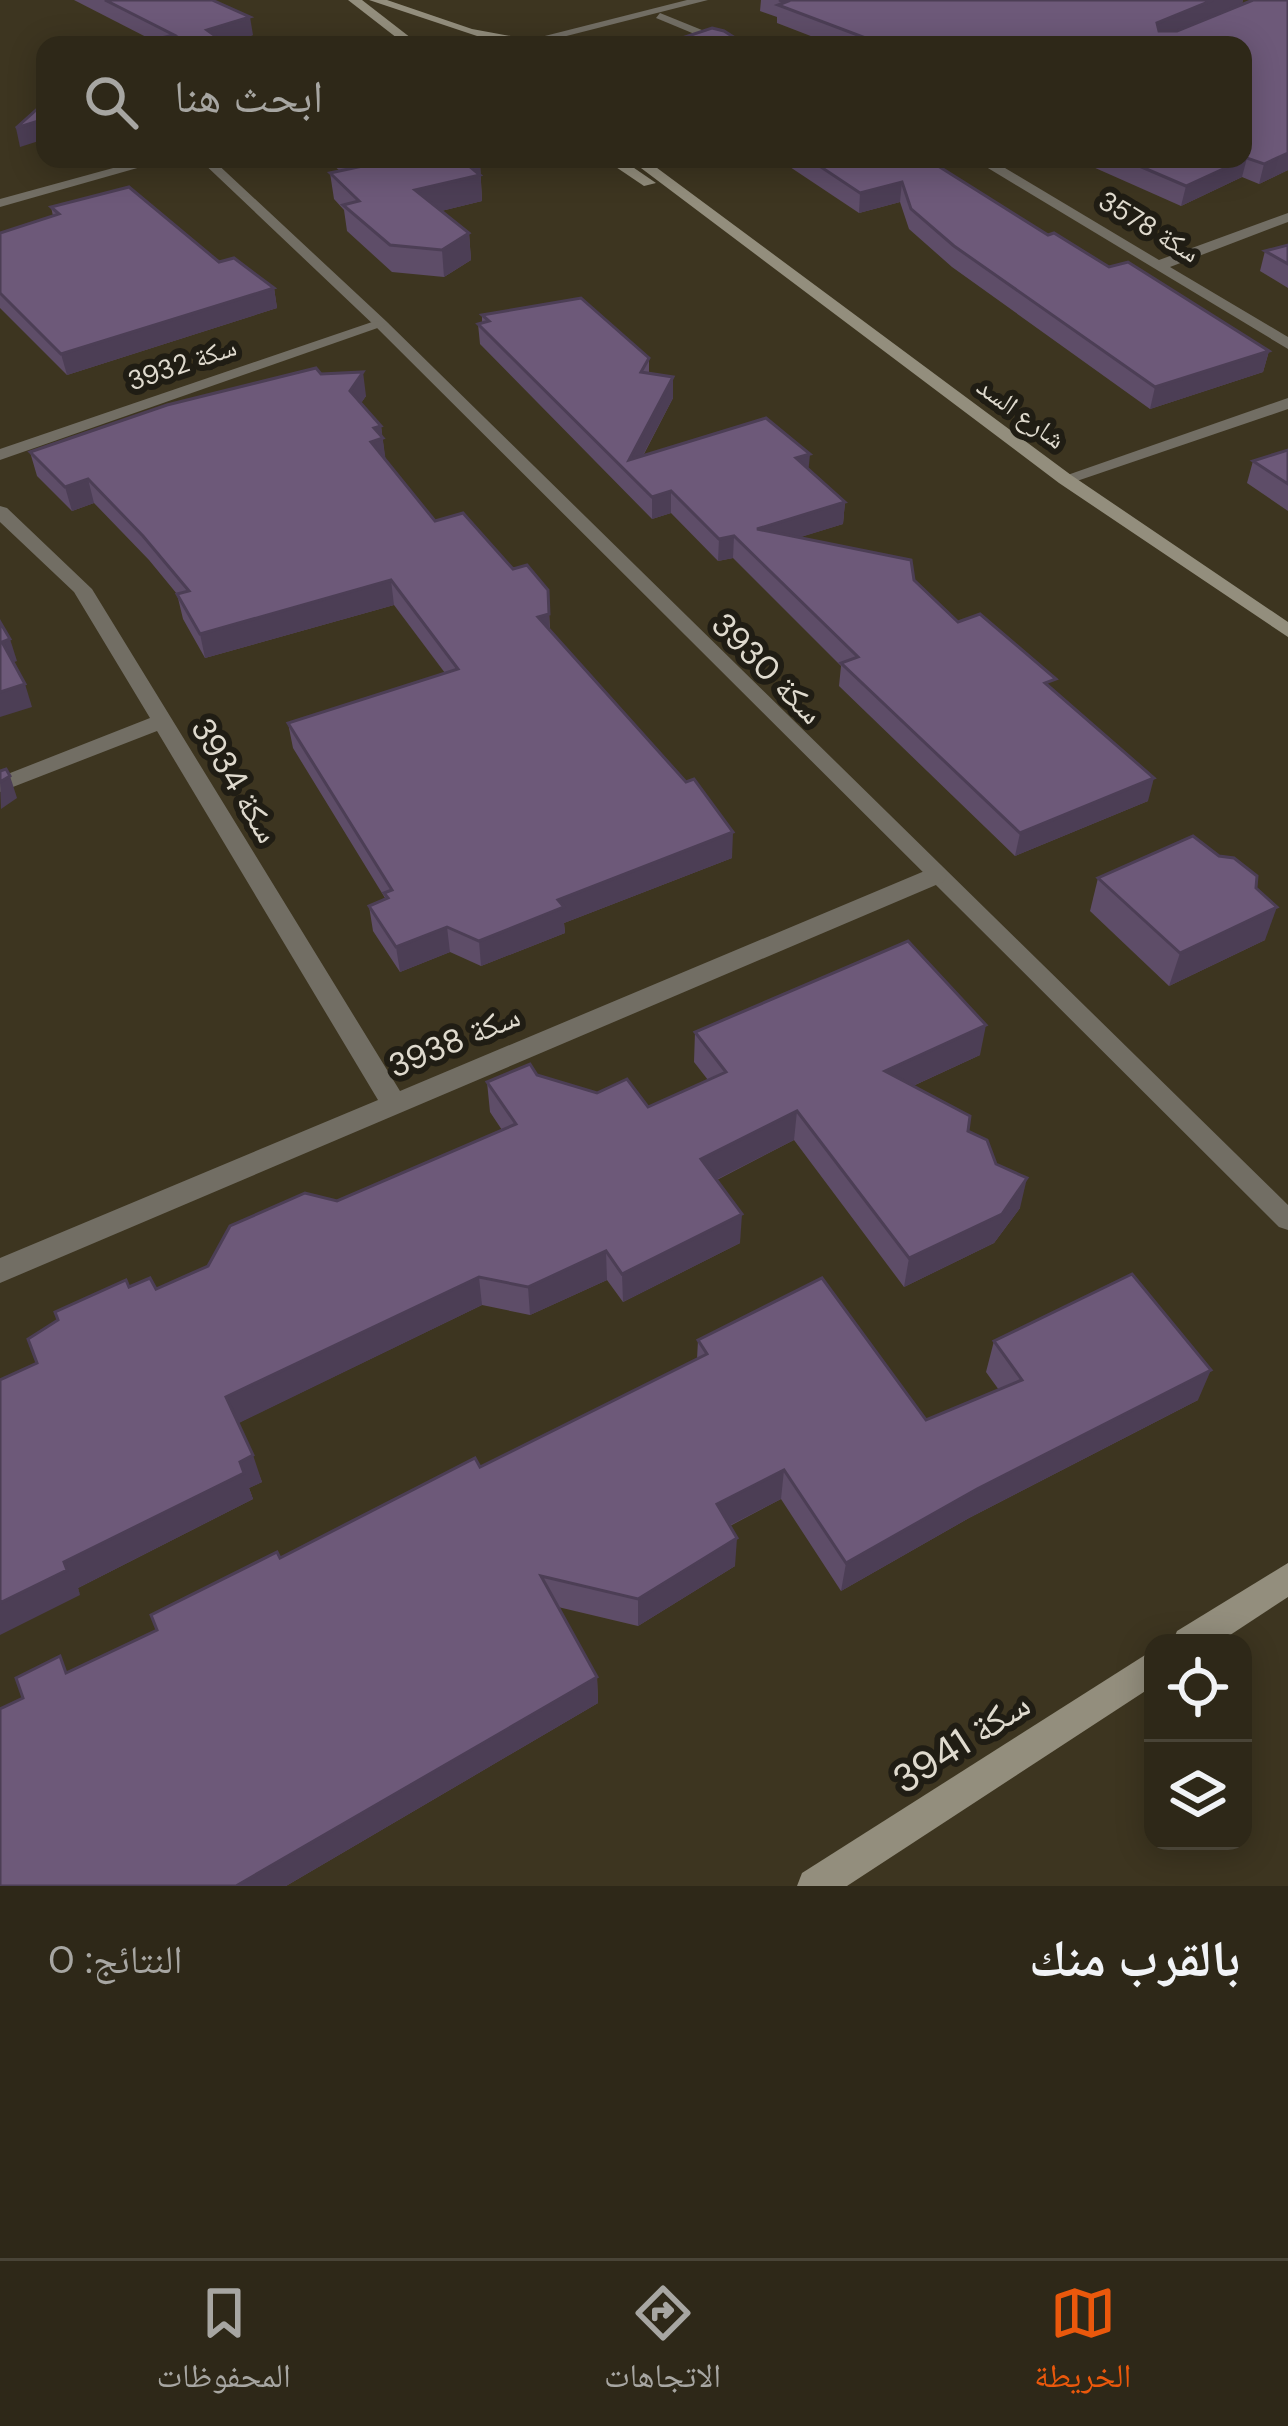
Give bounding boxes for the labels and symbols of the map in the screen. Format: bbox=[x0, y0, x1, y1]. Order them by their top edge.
street label: سكة 3578 bbox=[1092, 183, 1206, 270]
street label: سكة 3932 bbox=[123, 329, 241, 398]
street label: شارع السد bbox=[970, 369, 1073, 457]
street label: سكة 3930 bbox=[702, 603, 833, 734]
street label: سكة 3934 bbox=[181, 710, 290, 851]
street label: سكة 3938 bbox=[382, 994, 526, 1087]
street label: سكة 3941 bbox=[883, 1678, 1040, 1805]

